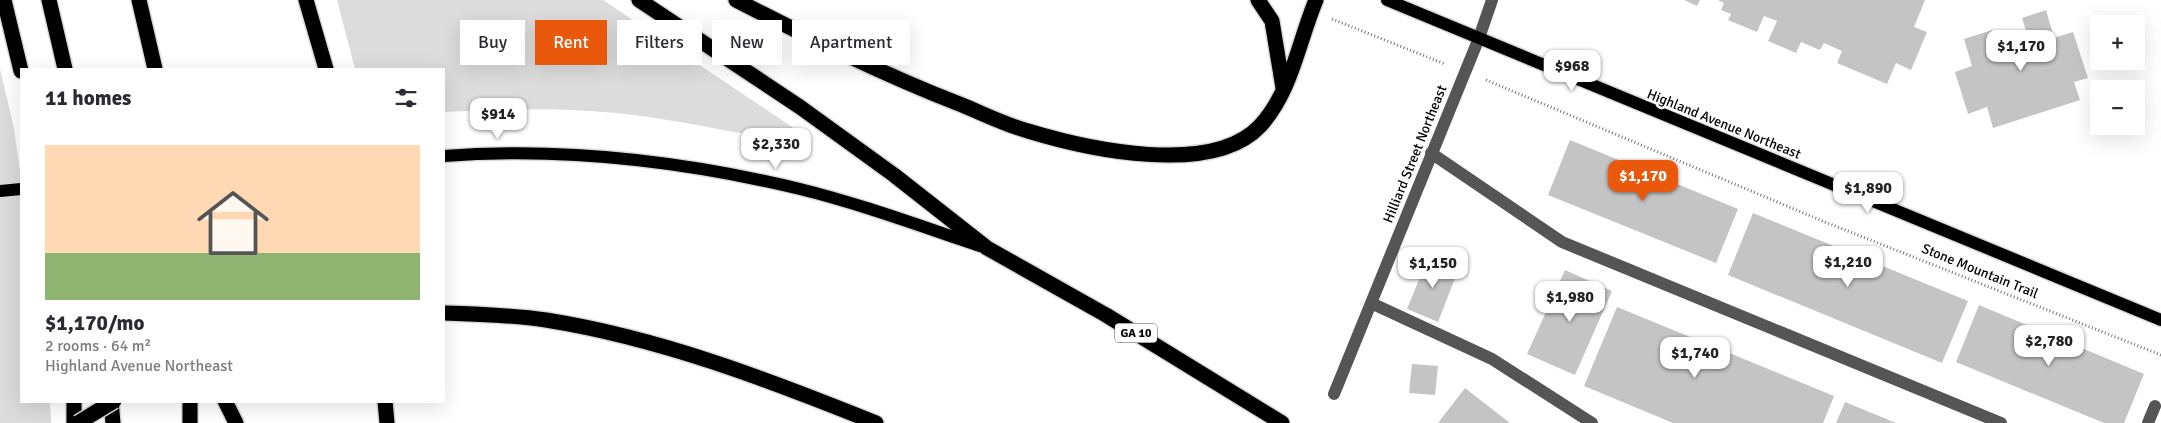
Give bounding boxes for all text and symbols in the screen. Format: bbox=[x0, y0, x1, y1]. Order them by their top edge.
map controls bbox=[2090, 15, 2145, 135]
button: + bbox=[2090, 15, 2145, 70]
chip: Buy bbox=[460, 20, 525, 65]
chip: Rent bbox=[535, 20, 607, 65]
chip: Filters bbox=[617, 20, 702, 65]
chip: New bbox=[712, 20, 782, 65]
chip: Apartment bbox=[792, 20, 910, 65]
pin: $1,170 bbox=[1980, 30, 2062, 72]
text: $1,170 bbox=[1997, 36, 2045, 56]
pin: $968 bbox=[1542, 49, 1602, 92]
text: $968 bbox=[1555, 56, 1589, 76]
button: − bbox=[2090, 80, 2145, 135]
street label: Hilliard Street Northeast bbox=[1380, 83, 1450, 225]
icon: filters bbox=[392, 84, 420, 112]
text: 11 homes bbox=[45, 85, 131, 111]
street label: Highland Avenue Northeast bbox=[1645, 85, 1803, 163]
pin: $914 bbox=[468, 98, 528, 140]
text: $914 bbox=[481, 104, 515, 124]
pin: $2,330 bbox=[735, 128, 817, 170]
text: $2,330 bbox=[752, 134, 800, 154]
pin: $1,170 bbox=[1602, 160, 1684, 202]
text: $1,170 bbox=[1619, 166, 1667, 186]
pin: $1,890 bbox=[1827, 172, 1909, 214]
icon: home bbox=[188, 178, 278, 268]
text: $1,890 bbox=[1844, 178, 1892, 198]
street label: Stone Mountain Trail bbox=[1919, 240, 2041, 302]
pin: $1,150 bbox=[1392, 246, 1474, 289]
pin: $1,210 bbox=[1807, 246, 1889, 288]
text: $1,210 bbox=[1824, 252, 1872, 272]
text: $1,150 bbox=[1409, 253, 1457, 273]
pin: $1,980 bbox=[1529, 280, 1611, 323]
text: $1,980 bbox=[1546, 287, 1594, 307]
text: $1,170/mo bbox=[45, 310, 144, 336]
road number: GA 10 bbox=[1115, 323, 1157, 342]
pin: $2,780 bbox=[2008, 324, 2090, 367]
text: $2,780 bbox=[2025, 331, 2073, 351]
text: 2 rooms · 64 m² bbox=[45, 336, 151, 356]
pin: $1,740 bbox=[1654, 336, 1736, 379]
text: $1,740 bbox=[1671, 343, 1719, 363]
text: Highland Avenue Northeast bbox=[45, 356, 233, 376]

